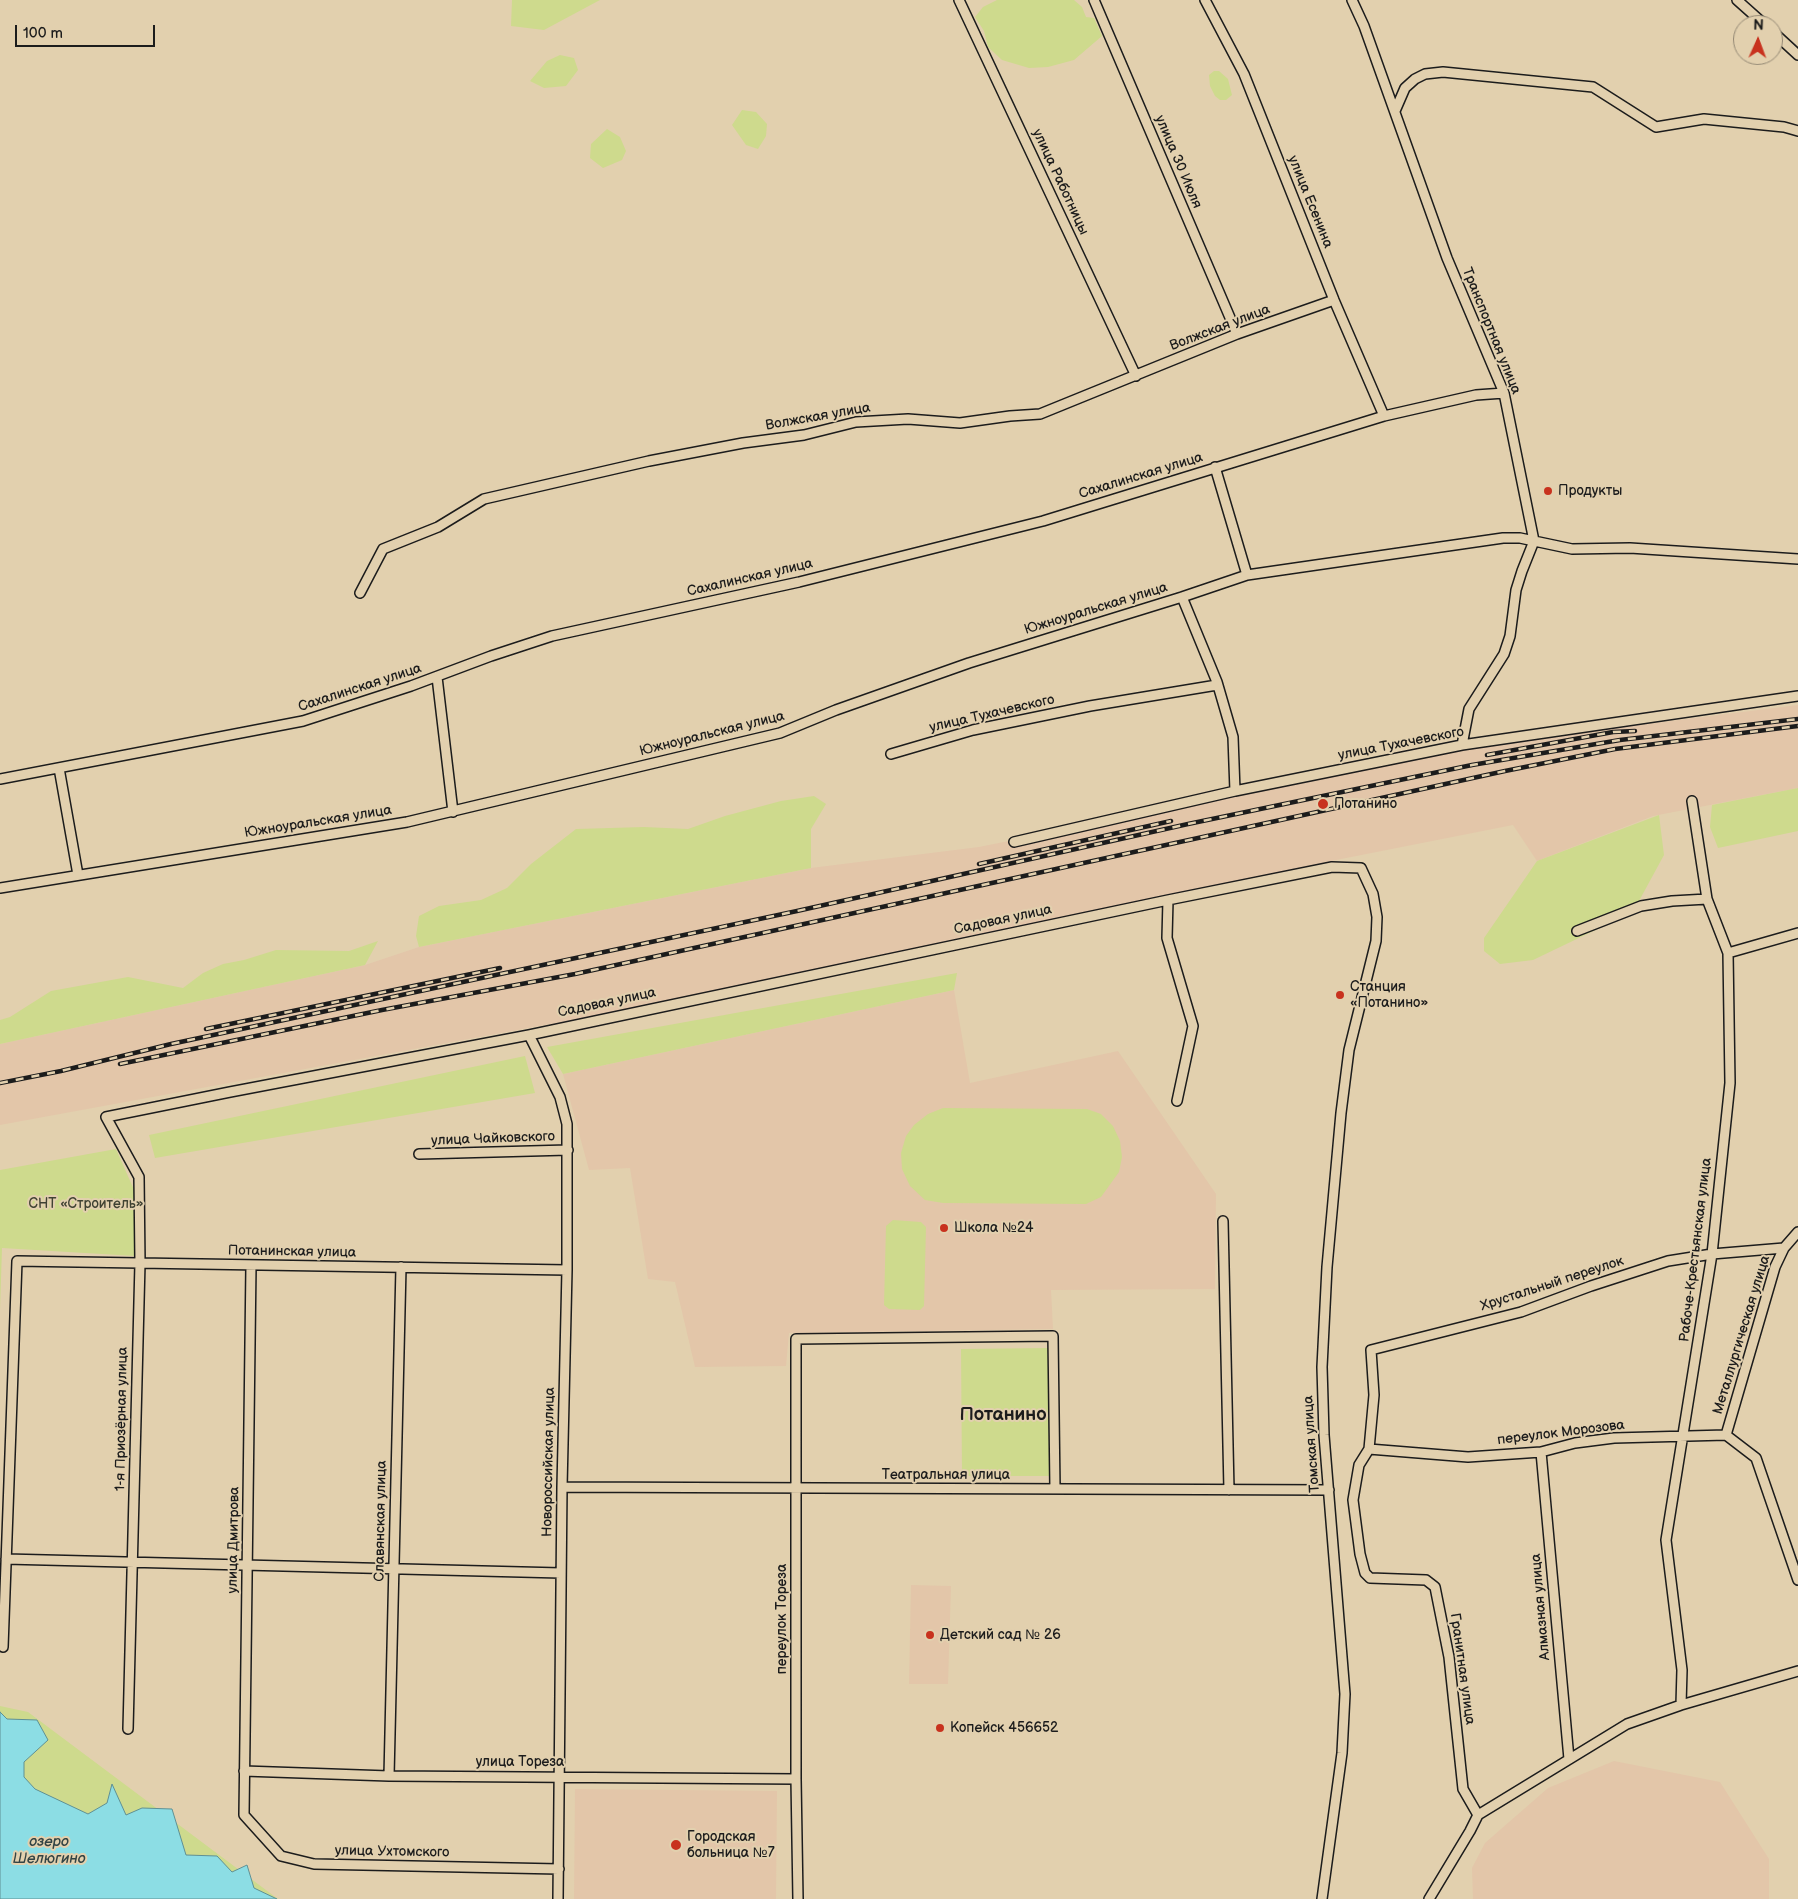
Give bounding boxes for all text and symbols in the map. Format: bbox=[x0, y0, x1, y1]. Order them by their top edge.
scale bar bbox=[18, 15, 158, 47]
north arrow bbox=[1733, 15, 1783, 65]
text: N bbox=[1753, 17, 1764, 34]
text: 100 m bbox=[23, 24, 63, 43]
street label: улица 30 Июля bbox=[1151, 113, 1205, 211]
street label: улица Работницы bbox=[1028, 126, 1092, 238]
street label: улица Есенина bbox=[1284, 153, 1336, 251]
street label: Транспортная улица bbox=[1458, 265, 1524, 397]
street label: Волжская улица bbox=[1167, 301, 1273, 355]
street label: Волжская улица bbox=[764, 400, 872, 434]
street label: Сахалинская улица bbox=[1077, 449, 1205, 503]
place label: Продукты bbox=[1558, 483, 1622, 499]
marker: Продукты bbox=[1542, 485, 1554, 497]
street label: Сахалинская улица bbox=[685, 555, 815, 601]
street label: Южноуральская улица bbox=[1022, 579, 1170, 639]
street label: Сахалинская улица bbox=[296, 660, 424, 716]
street label: улица Тухачевского bbox=[928, 691, 1056, 737]
street label: Южноуральская улица bbox=[638, 708, 786, 760]
street label: улица Тухачевского bbox=[1337, 724, 1465, 764]
place label: Потанино bbox=[1334, 796, 1397, 812]
marker: Потанино bbox=[1316, 797, 1330, 811]
street label: Южноуральская улица bbox=[243, 802, 393, 842]
street label: Садовая улица bbox=[953, 901, 1053, 939]
place label: Станция «Потанино» bbox=[1350, 979, 1428, 1012]
street label: Садовая улица bbox=[557, 984, 657, 1022]
marker: Станция «Потанино» bbox=[1334, 989, 1346, 1001]
street label: улица Чайковского bbox=[431, 1128, 555, 1150]
street label: Рабоче-Крестьянская улица bbox=[1676, 1157, 1716, 1343]
park label: СНТ «Строитель» bbox=[28, 1196, 144, 1212]
place label: Школа №24 bbox=[954, 1220, 1034, 1236]
marker: Школа №24 bbox=[938, 1222, 950, 1234]
street label: Потанинская улица bbox=[228, 1242, 356, 1262]
street label: Хрустальный переулок bbox=[1478, 1253, 1626, 1315]
street label: Металлургическая улица bbox=[1710, 1254, 1774, 1416]
street label: 1-я Приозёрная улица bbox=[112, 1347, 132, 1491]
street label: Новороссийская улица bbox=[539, 1387, 559, 1537]
street label: Томская улица bbox=[1300, 1395, 1324, 1493]
district label: Потанино bbox=[959, 1404, 1047, 1426]
street label: переулок Морозова bbox=[1496, 1417, 1626, 1449]
street label: Славянская улица bbox=[372, 1460, 390, 1582]
street label: Театральная улица bbox=[882, 1467, 1010, 1483]
street label: улица Дмитрова bbox=[225, 1486, 243, 1594]
street label: Алмазная улица bbox=[1528, 1553, 1554, 1661]
street label: переулок Тореза bbox=[774, 1564, 790, 1674]
street label: Гранитная улица bbox=[1446, 1612, 1478, 1726]
place label: Детский сад № 26 bbox=[940, 1627, 1061, 1643]
marker: Детский сад № 26 bbox=[924, 1629, 936, 1641]
place label: Копейск 456652 bbox=[950, 1720, 1058, 1736]
marker: Копейск 456652 bbox=[934, 1722, 946, 1734]
street label: улица Тореза bbox=[476, 1754, 564, 1770]
place label: Городская больница №7 bbox=[687, 1829, 775, 1861]
water label: озеро Шелюгино bbox=[12, 1833, 86, 1868]
marker: Городская больница №7 bbox=[669, 1838, 683, 1852]
street label: улица Ухтомского bbox=[335, 1843, 449, 1861]

